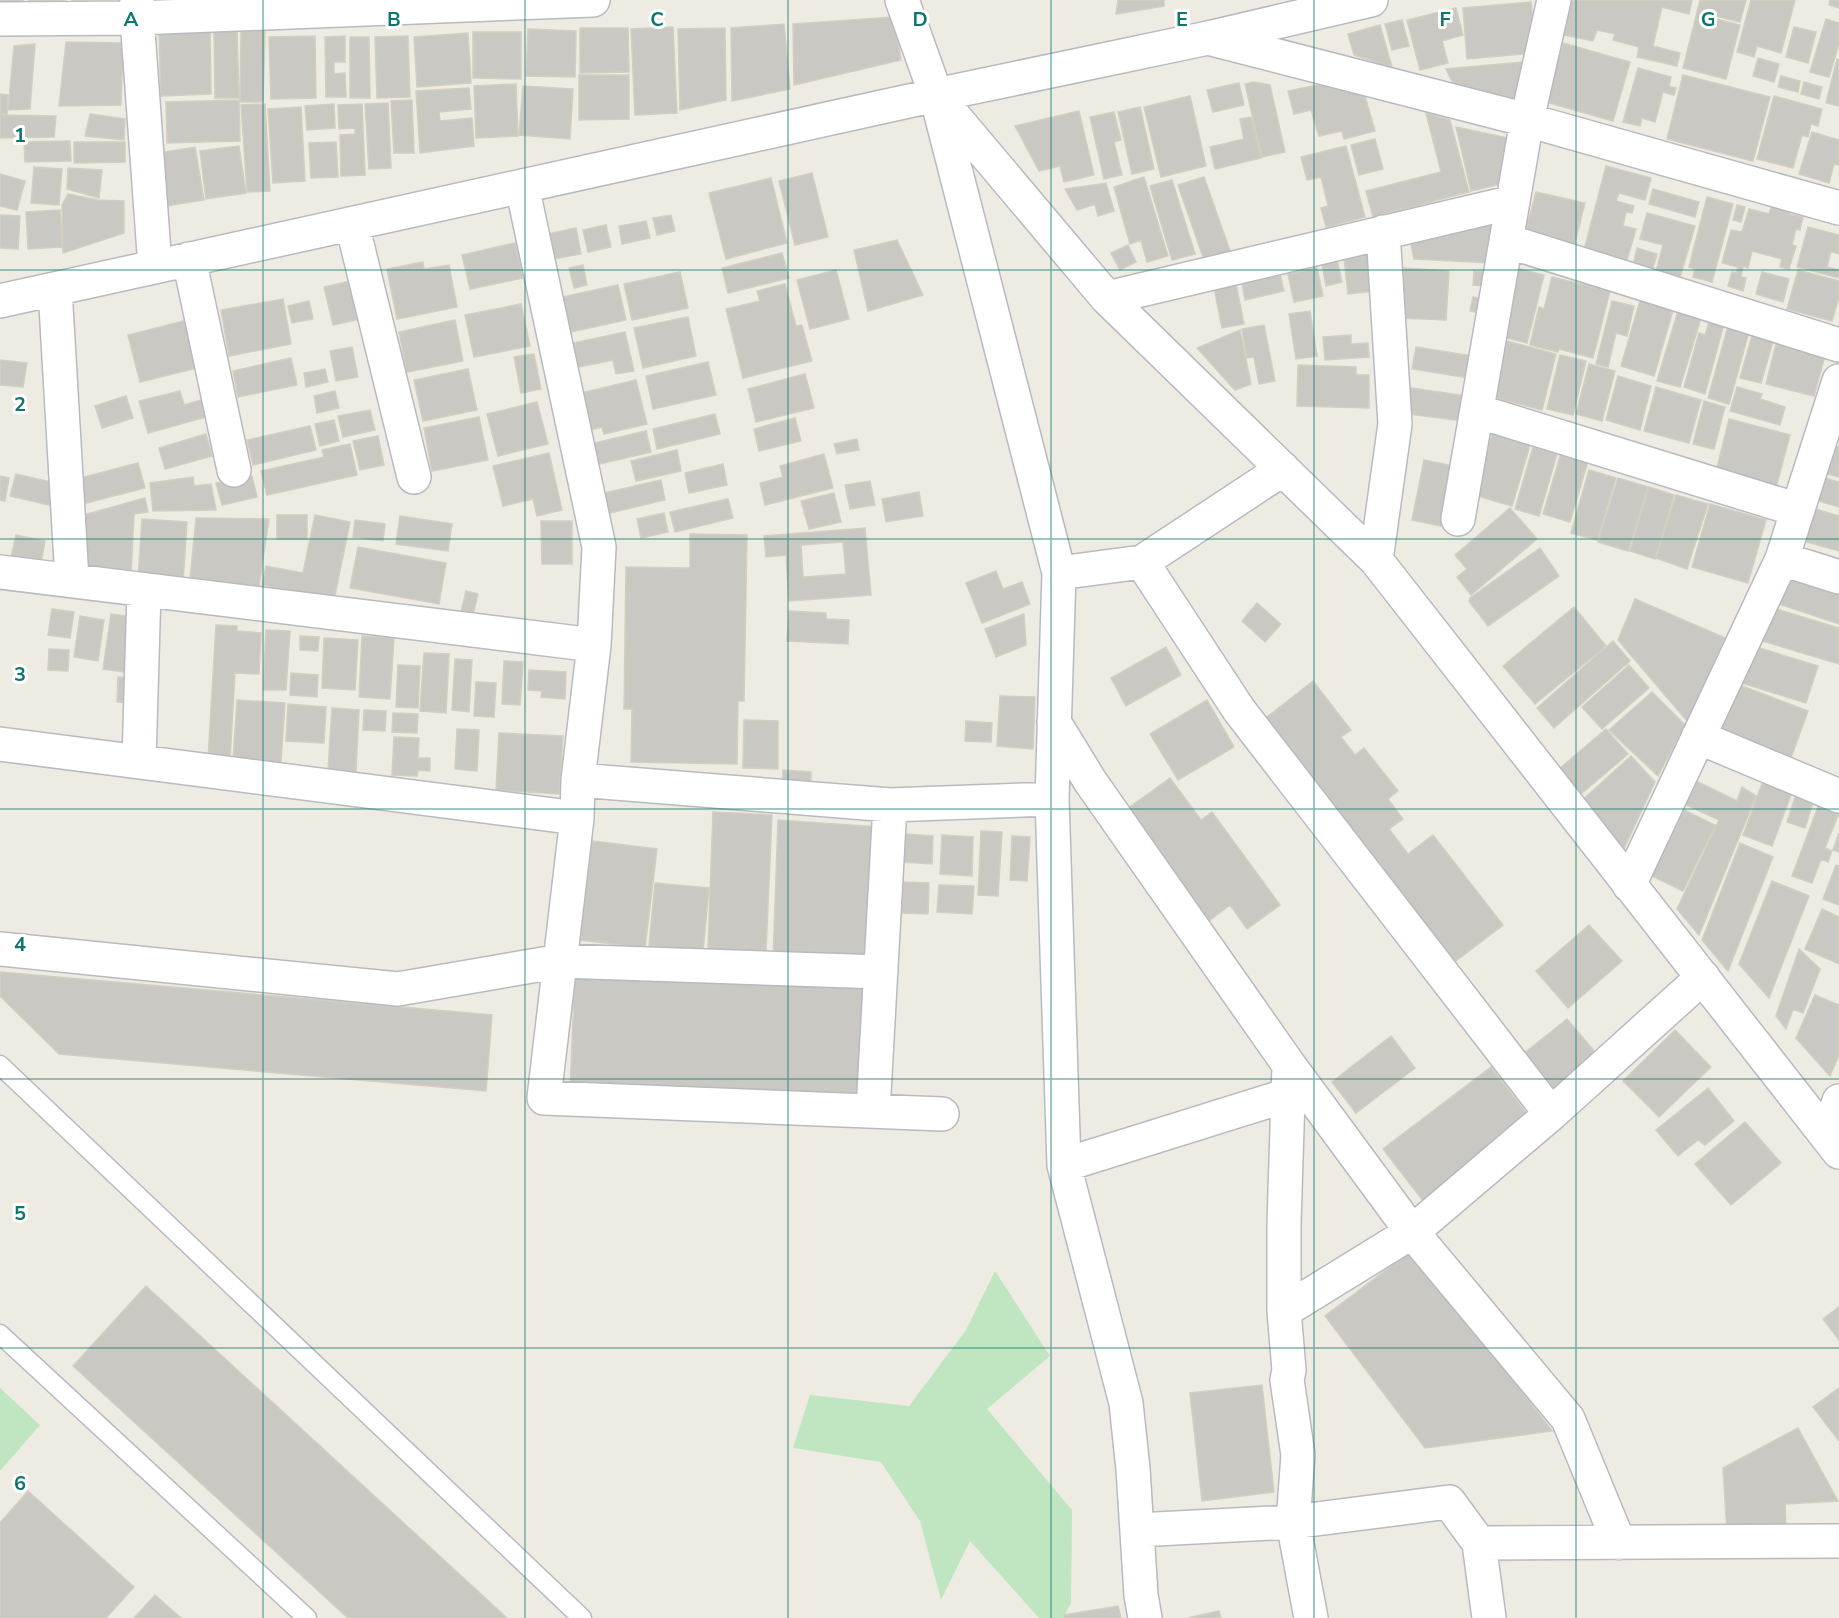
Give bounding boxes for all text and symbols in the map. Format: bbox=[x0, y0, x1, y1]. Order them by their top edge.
text: A bbox=[124, 6, 139, 33]
text: B bbox=[387, 6, 401, 33]
text: C bbox=[650, 6, 664, 33]
text: D bbox=[912, 6, 928, 33]
text: E bbox=[1176, 6, 1188, 33]
text: F bbox=[1439, 6, 1451, 33]
text: G bbox=[1701, 6, 1715, 33]
text: 1 bbox=[14, 122, 26, 149]
text: 2 bbox=[14, 391, 26, 418]
text: 3 bbox=[14, 661, 26, 688]
text: 4 bbox=[14, 931, 26, 958]
text: 5 bbox=[14, 1200, 26, 1227]
text: 6 bbox=[14, 1470, 26, 1497]

